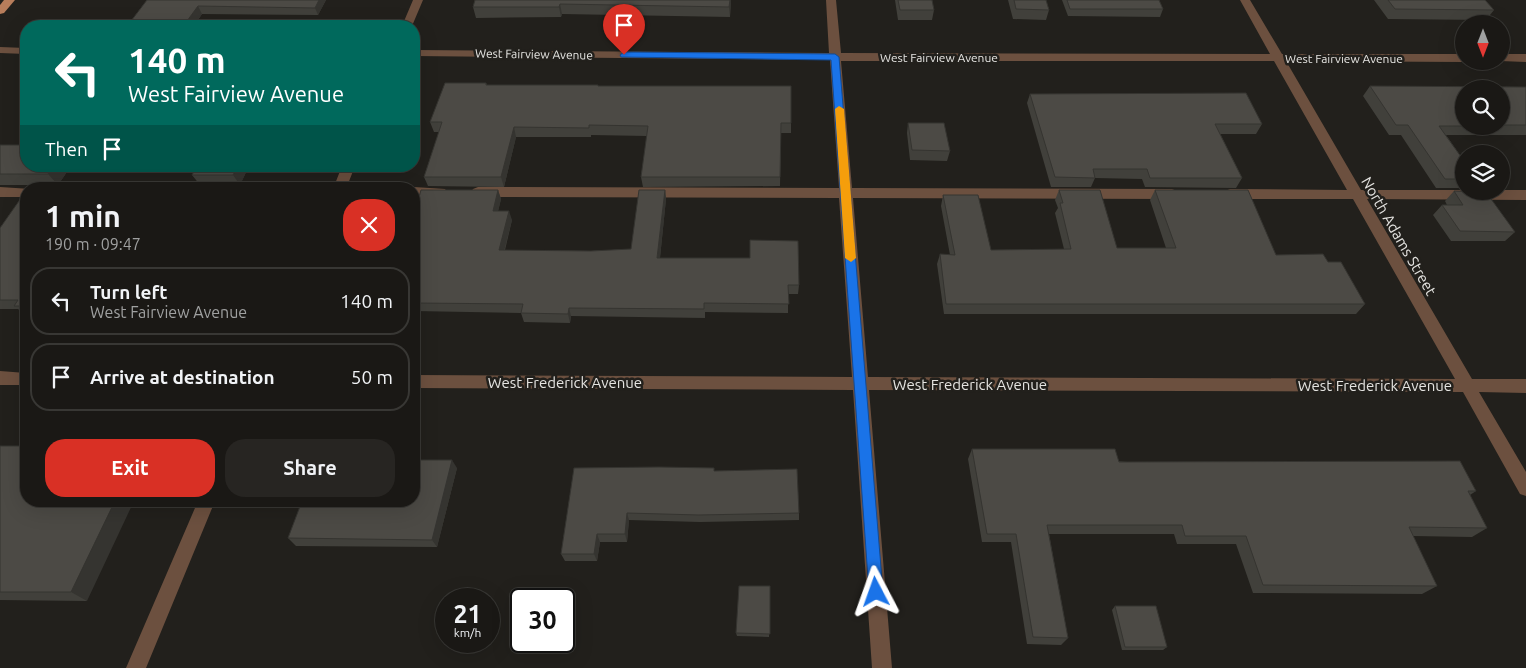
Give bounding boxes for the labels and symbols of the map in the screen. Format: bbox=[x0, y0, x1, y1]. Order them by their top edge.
pin bbox=[603, 4, 645, 55]
north arrow bbox=[1455, 15, 1510, 70]
street label: West Fairview Avenue bbox=[475, 46, 593, 62]
street label: West Fairview Avenue bbox=[880, 51, 998, 64]
street label: West Fairview Avenue bbox=[1285, 52, 1403, 65]
street label: North Adams Street bbox=[1358, 174, 1440, 298]
street label: West Frederick Avenue bbox=[488, 374, 642, 391]
street label: West Frederick Avenue bbox=[893, 376, 1047, 393]
street label: West Frederick Avenue bbox=[1298, 377, 1452, 394]
position arrow bbox=[849, 565, 901, 617]
speed limit sign: 30 bbox=[510, 588, 575, 653]

